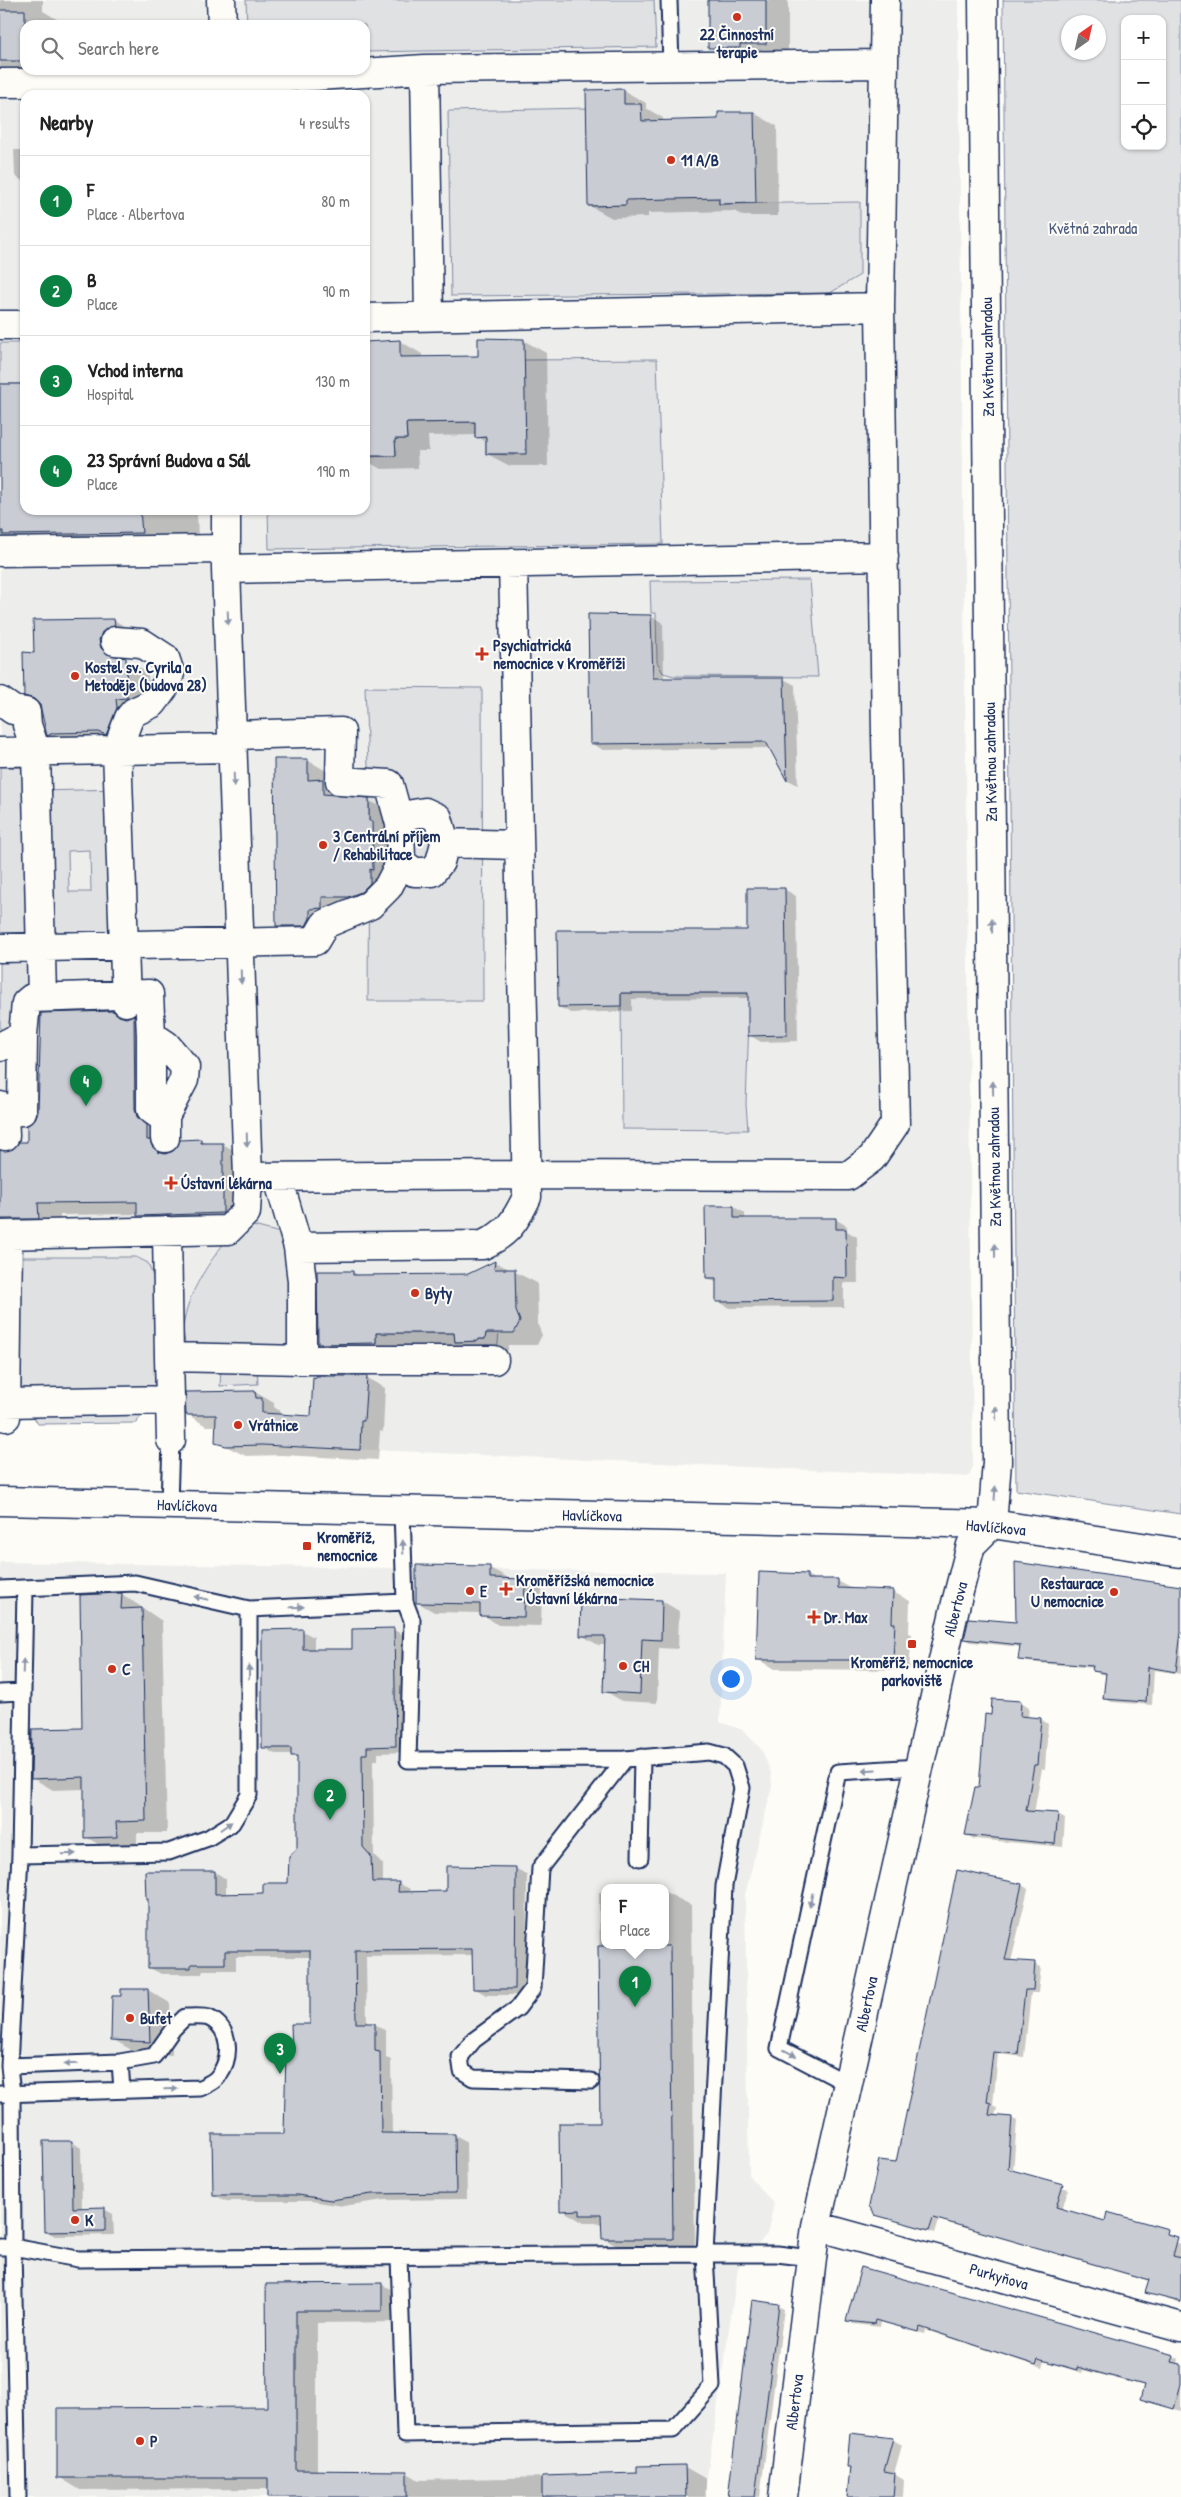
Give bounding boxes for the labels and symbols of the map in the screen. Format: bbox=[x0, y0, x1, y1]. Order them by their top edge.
marker: 22 Činnostní terapie bbox=[731, 11, 743, 23]
north arrow bbox=[1061, 15, 1106, 60]
place label: 22 Činnostní terapie bbox=[700, 23, 775, 64]
place label: 11 A/B bbox=[681, 149, 719, 171]
marker: 11 A/B bbox=[665, 154, 677, 166]
park label: Květná zahrada bbox=[1049, 217, 1137, 239]
street label: Za Květnou zahradou bbox=[975, 296, 999, 417]
one-way arrow bbox=[224, 610, 232, 626]
place label: Psychiatrická nemocnice v Kroměříži bbox=[493, 634, 626, 674]
marker: Psychiatrická nemocnice v Kroměříži bbox=[475, 647, 489, 661]
place label: Kostel sv. Cyrila a Metoděje (budova 28) bbox=[85, 656, 207, 696]
marker: Kostel sv. Cyrila a Metoděje (budova 28) bbox=[69, 670, 81, 682]
street label: Za Květnou zahradou bbox=[978, 701, 1002, 822]
one-way arrow bbox=[230, 772, 238, 788]
place label: 3 Centrální příjem / Rehabilitace bbox=[333, 825, 441, 865]
marker: 3 Centrální příjem / Rehabilitace bbox=[317, 839, 329, 851]
one-way arrow bbox=[988, 917, 996, 933]
one-way arrow bbox=[237, 970, 245, 986]
pin: 4 bbox=[70, 1065, 102, 1106]
one-way arrow bbox=[989, 1080, 997, 1096]
street label: Za Květnou zahradou bbox=[982, 1106, 1006, 1227]
one-way arrow bbox=[243, 1132, 251, 1148]
place label: Ústavní lékárna bbox=[181, 1172, 273, 1194]
marker: Ústavní lékárna bbox=[165, 1177, 177, 1189]
one-way arrow bbox=[991, 1242, 999, 1258]
place label: Byty bbox=[425, 1282, 452, 1305]
marker: Byty bbox=[409, 1287, 421, 1299]
one-way arrow bbox=[992, 1405, 1000, 1421]
place label: Vrátnice bbox=[248, 1414, 299, 1436]
marker: Vrátnice bbox=[232, 1419, 244, 1431]
one-way arrow bbox=[991, 1485, 999, 1501]
street label: Havlíčkova bbox=[157, 1493, 217, 1517]
street label: Havlíčkova bbox=[562, 1503, 622, 1527]
street label: Havlíčkova bbox=[965, 1513, 1027, 1541]
place label: Kroměříž, nemocnice bbox=[317, 1526, 378, 1566]
one-way arrow bbox=[399, 1539, 407, 1555]
marker: Kroměříž, nemocnice bbox=[301, 1540, 313, 1552]
place label: Kroměřížská nemocnice - Ústavní lékárna bbox=[516, 1569, 655, 1609]
place label: Restaurace U nemocnice bbox=[1031, 1572, 1105, 1612]
street label: Albertova bbox=[938, 1579, 972, 1639]
place label: E bbox=[480, 1580, 488, 1602]
marker: Kroměřížská nemocnice - Ústavní lékárna bbox=[500, 1583, 512, 1595]
marker: E bbox=[464, 1585, 476, 1597]
marker: Restaurace U nemocnice bbox=[1108, 1586, 1120, 1598]
one-way arrow bbox=[194, 1594, 209, 1602]
one-way arrow bbox=[290, 1602, 306, 1610]
place label: Dr. Max bbox=[824, 1606, 868, 1628]
marker: Dr. Max bbox=[808, 1611, 820, 1623]
marker: Kroměříž, nemocnice parkoviště bbox=[906, 1638, 918, 1650]
place label: Kroměříž, nemocnice parkoviště bbox=[851, 1651, 974, 1692]
place label: CH bbox=[633, 1655, 650, 1677]
one-way arrow bbox=[20, 1658, 28, 1674]
place label: C bbox=[122, 1658, 131, 1680]
marker: CH bbox=[617, 1660, 629, 1672]
marker: C bbox=[106, 1663, 118, 1675]
one-way arrow bbox=[245, 1664, 253, 1680]
your location bbox=[718, 1666, 744, 1692]
one-way arrow bbox=[861, 1766, 877, 1774]
pin: 2 bbox=[314, 1779, 346, 1820]
one-way arrow bbox=[219, 1821, 233, 1831]
one-way arrow bbox=[61, 1850, 77, 1858]
one-way arrow bbox=[806, 1893, 814, 1909]
pin: 1 bbox=[619, 1966, 651, 2007]
street label: Albertova bbox=[849, 1974, 883, 2034]
place label: Bufet bbox=[140, 2007, 173, 2029]
marker: Bufet bbox=[124, 2012, 136, 2024]
pin: 3 bbox=[264, 2033, 296, 2074]
one-way arrow bbox=[782, 2049, 797, 2057]
one-way arrow bbox=[63, 2060, 79, 2068]
one-way arrow bbox=[163, 2085, 179, 2093]
place label: K bbox=[85, 2209, 94, 2231]
marker: K bbox=[69, 2214, 81, 2226]
street label: Purkyňova bbox=[967, 2257, 1031, 2295]
street label: Albertova bbox=[780, 2373, 808, 2431]
place label: P bbox=[150, 2430, 158, 2452]
marker: P bbox=[134, 2435, 146, 2447]

